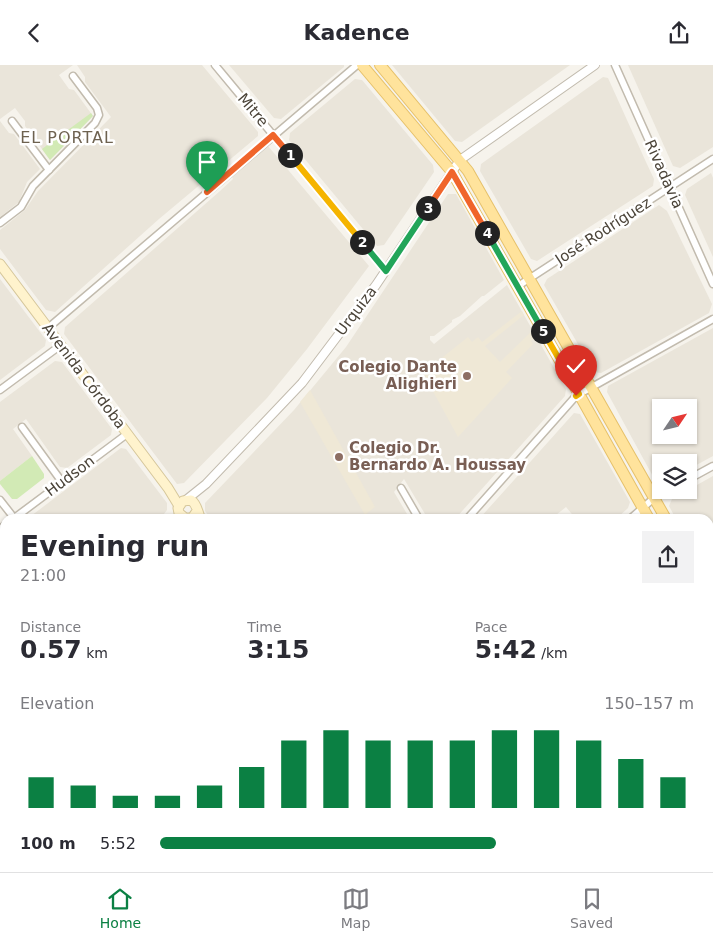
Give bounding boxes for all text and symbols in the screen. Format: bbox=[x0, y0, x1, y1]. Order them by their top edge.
icon: back bbox=[20, 19, 48, 47]
icon: share bbox=[665, 19, 693, 47]
text: Kadence bbox=[303, 20, 410, 45]
street label: Mitre bbox=[234, 90, 272, 130]
district label: EL PORTAL bbox=[20, 128, 114, 147]
street label: Rivadavia bbox=[641, 137, 687, 211]
pin bbox=[186, 141, 228, 192]
pin: 1 bbox=[278, 143, 302, 167]
text: 1 bbox=[286, 147, 295, 163]
icon: arrive bbox=[193, 148, 221, 176]
street label: José Rodríguez bbox=[551, 193, 654, 269]
pin: 3 bbox=[416, 195, 440, 221]
text: 3 bbox=[424, 200, 433, 216]
pin: 4 bbox=[474, 221, 500, 245]
text: 4 bbox=[483, 225, 492, 241]
pin: 2 bbox=[350, 229, 374, 255]
text: 2 bbox=[358, 234, 367, 250]
street label: Urquiza bbox=[332, 283, 380, 339]
pin: 5 bbox=[530, 319, 556, 343]
street label: Avenida Córdoba bbox=[38, 320, 130, 432]
text: 5 bbox=[539, 323, 548, 339]
pin bbox=[555, 345, 597, 396]
icon: check bbox=[562, 352, 590, 380]
place label: Colegio Dante Alighieri bbox=[338, 358, 457, 393]
marker: Colegio Dante Alighieri bbox=[461, 370, 473, 382]
north arrow bbox=[652, 399, 698, 444]
map controls bbox=[652, 399, 697, 499]
place label: Colegio Dr. Bernardo A. Houssay bbox=[349, 439, 526, 474]
marker: Colegio Dr. Bernardo A. Houssay bbox=[333, 451, 345, 463]
street label: Hudson bbox=[42, 452, 98, 500]
button: layers bbox=[652, 454, 697, 499]
text: Evening run bbox=[20, 530, 209, 563]
button: share bbox=[642, 531, 694, 583]
text: 21:00 bbox=[20, 566, 66, 585]
text: Distance bbox=[20, 619, 81, 635]
text: Time bbox=[247, 619, 282, 635]
text: Pace bbox=[475, 619, 507, 635]
text: 0.57 bbox=[20, 635, 82, 664]
text: 3:15 bbox=[247, 635, 310, 664]
text: 5:42 bbox=[475, 635, 537, 664]
text: km bbox=[82, 645, 108, 661]
text: /km bbox=[537, 645, 568, 661]
text: Elevation bbox=[20, 694, 94, 713]
text: 150–157 m bbox=[604, 694, 694, 713]
text: 100 m bbox=[20, 834, 76, 853]
text: 5:52 bbox=[100, 834, 136, 853]
tab: Home bbox=[100, 885, 141, 931]
tab: Map bbox=[341, 885, 370, 931]
tab: Saved bbox=[570, 885, 613, 931]

